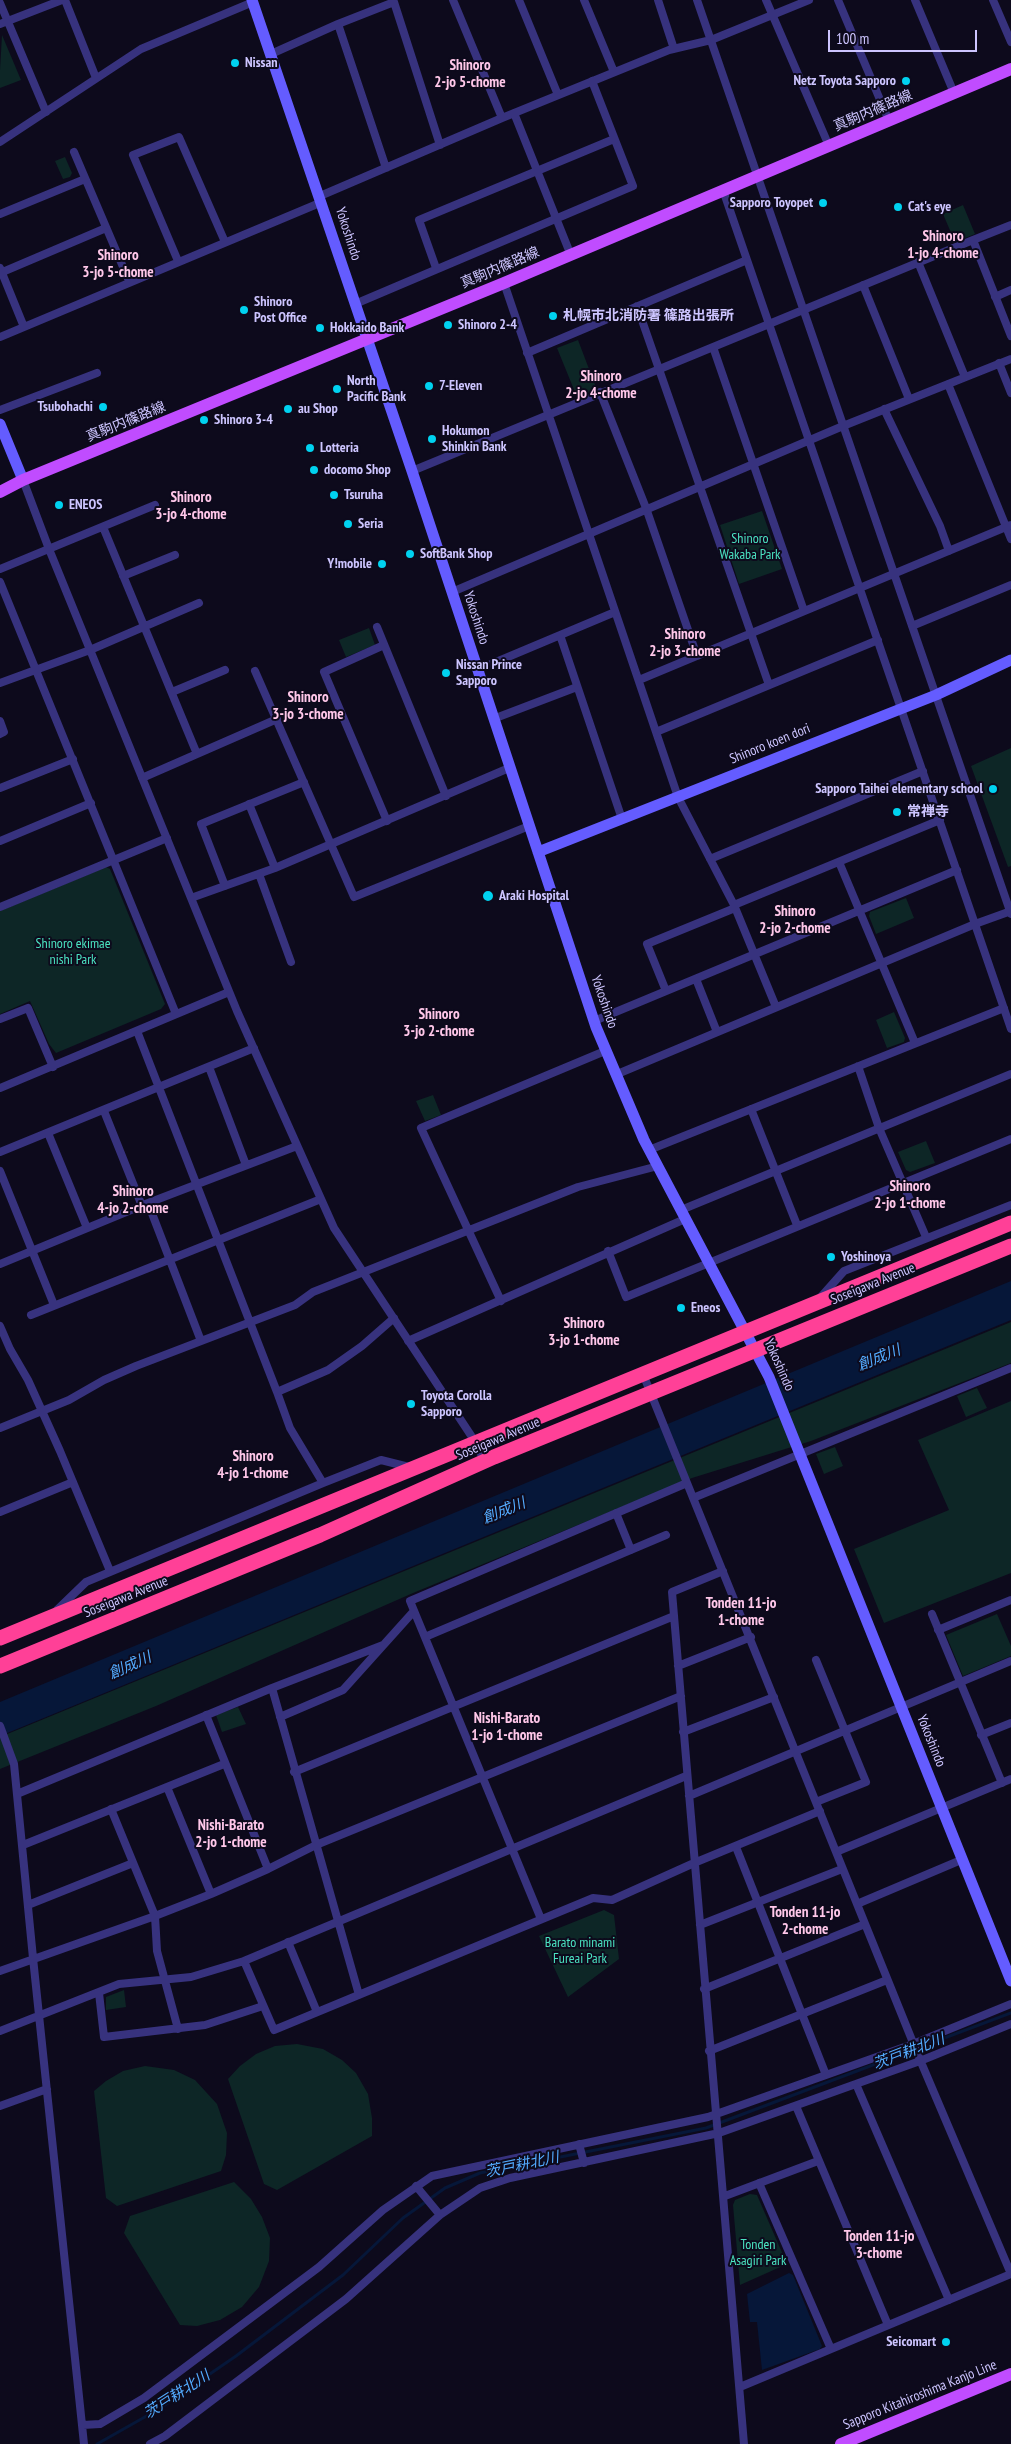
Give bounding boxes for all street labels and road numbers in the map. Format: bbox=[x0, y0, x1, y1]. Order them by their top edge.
street label: 真駒内篠路線 bbox=[831, 87, 915, 135]
street label: Yokoshindo bbox=[332, 205, 364, 263]
street label: 真駒内篠路線 bbox=[458, 244, 542, 292]
street label: 真駒内篠路線 bbox=[84, 398, 168, 446]
street label: Yokoshindo bbox=[460, 589, 492, 647]
street label: Shinoro koen dori bbox=[727, 720, 813, 768]
street label: Yokoshindo bbox=[587, 973, 621, 1031]
street label: Soseigawa Avenue bbox=[828, 1259, 918, 1309]
street label: Yokoshindo bbox=[760, 1336, 798, 1394]
street label: Soseigawa Avenue bbox=[454, 1414, 542, 1464]
street label: Soseigawa Avenue bbox=[81, 1572, 171, 1622]
street label: Yokoshindo bbox=[913, 1712, 949, 1770]
street label: Sapporo Kitahiroshima Kanjo Line bbox=[841, 2357, 999, 2433]

